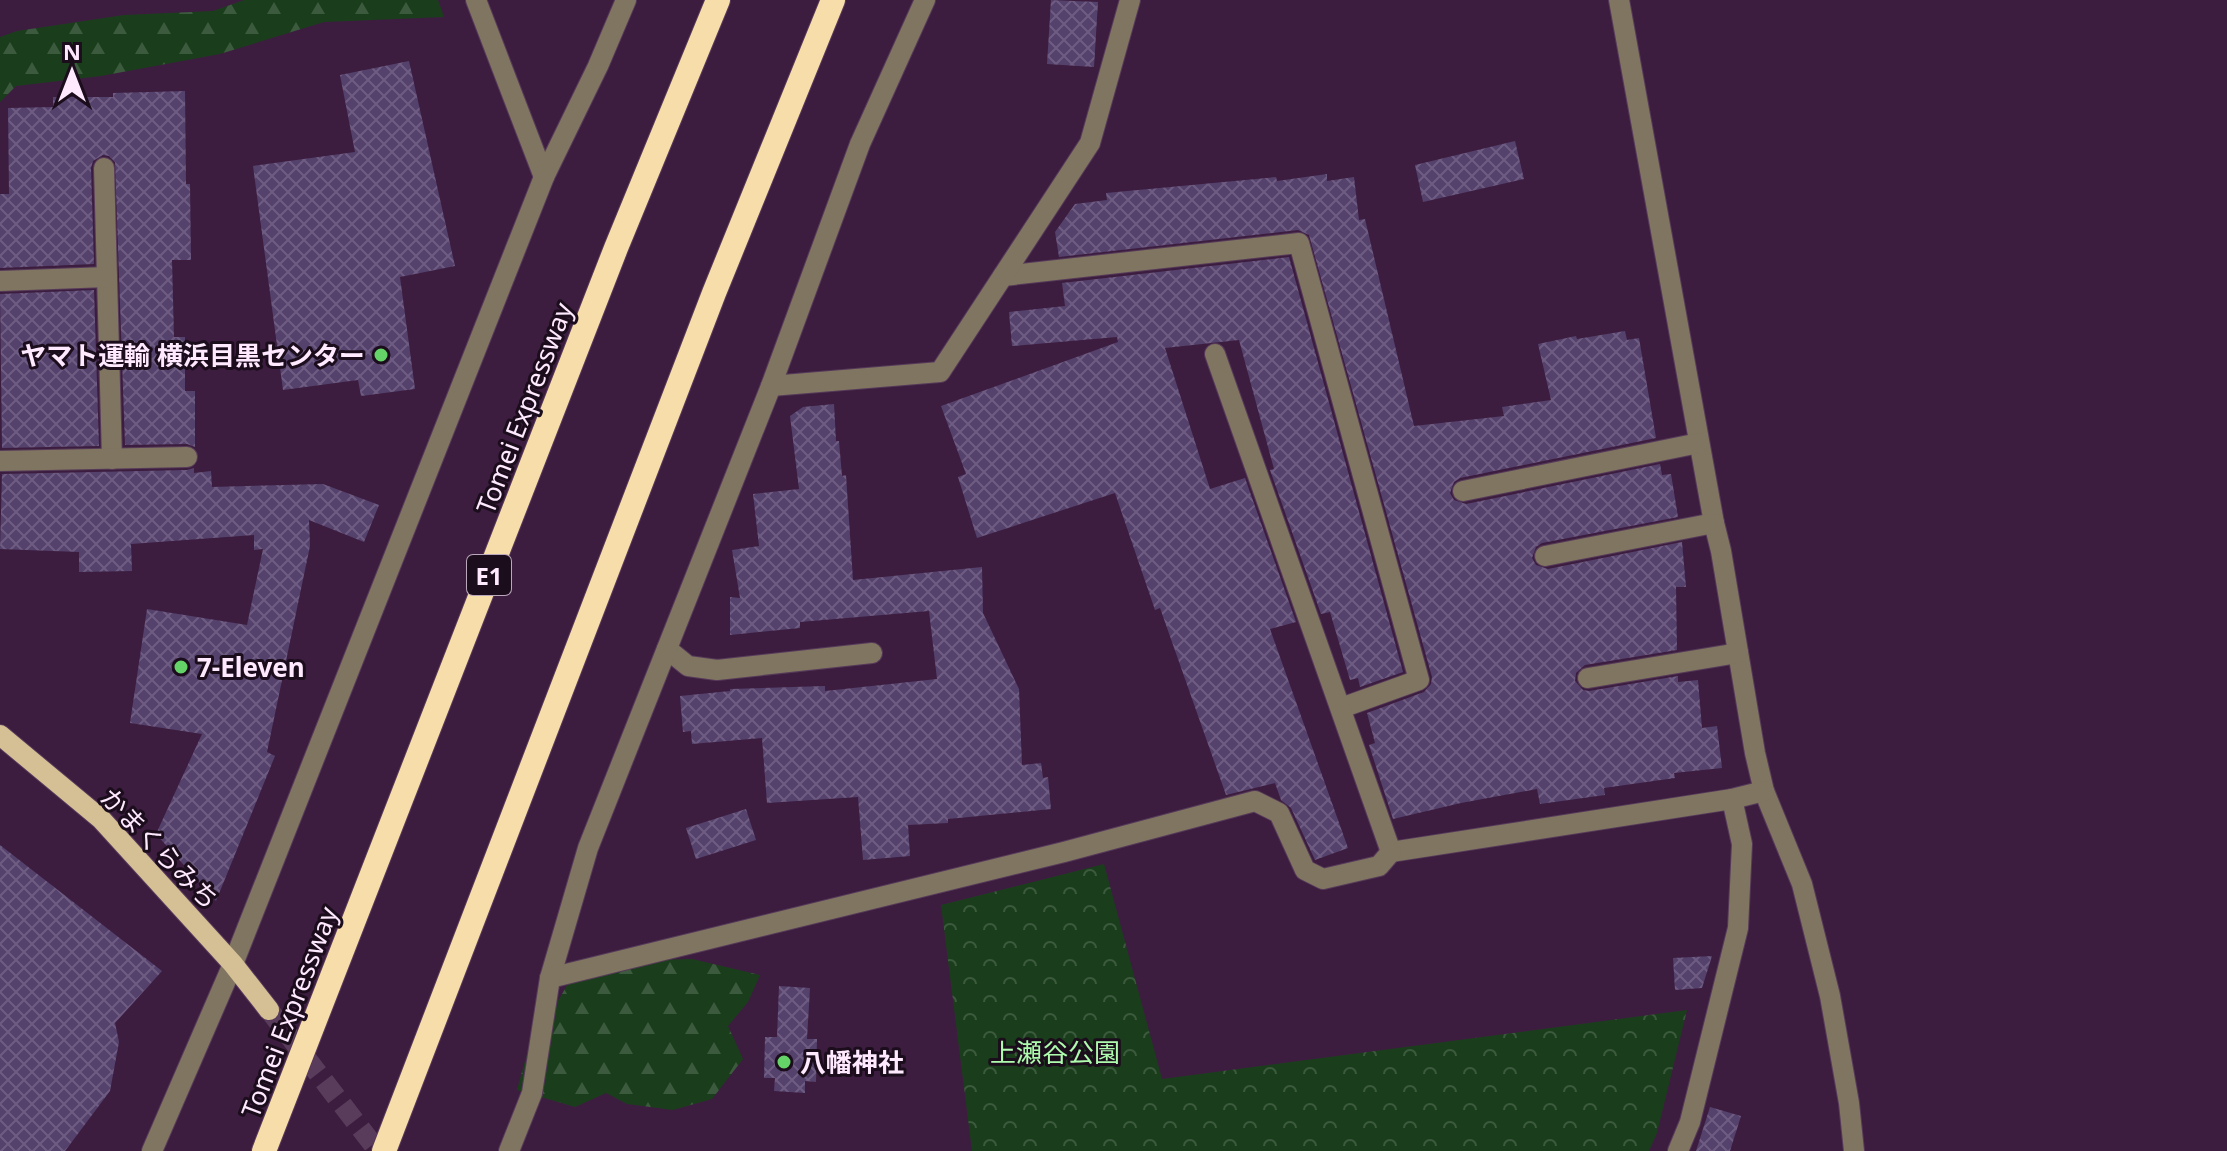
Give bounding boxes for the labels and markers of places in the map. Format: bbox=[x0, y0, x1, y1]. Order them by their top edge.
place label: ヤマト運輸 横浜目黒センター bbox=[20, 337, 365, 373]
marker: ヤマト運輸 横浜目黒センター bbox=[372, 346, 390, 364]
place label: 7-Eleven bbox=[197, 649, 305, 685]
marker: 7-Eleven bbox=[172, 658, 190, 676]
place label: 八幡神社 bbox=[800, 1044, 904, 1080]
marker: 八幡神社 bbox=[775, 1053, 793, 1071]

